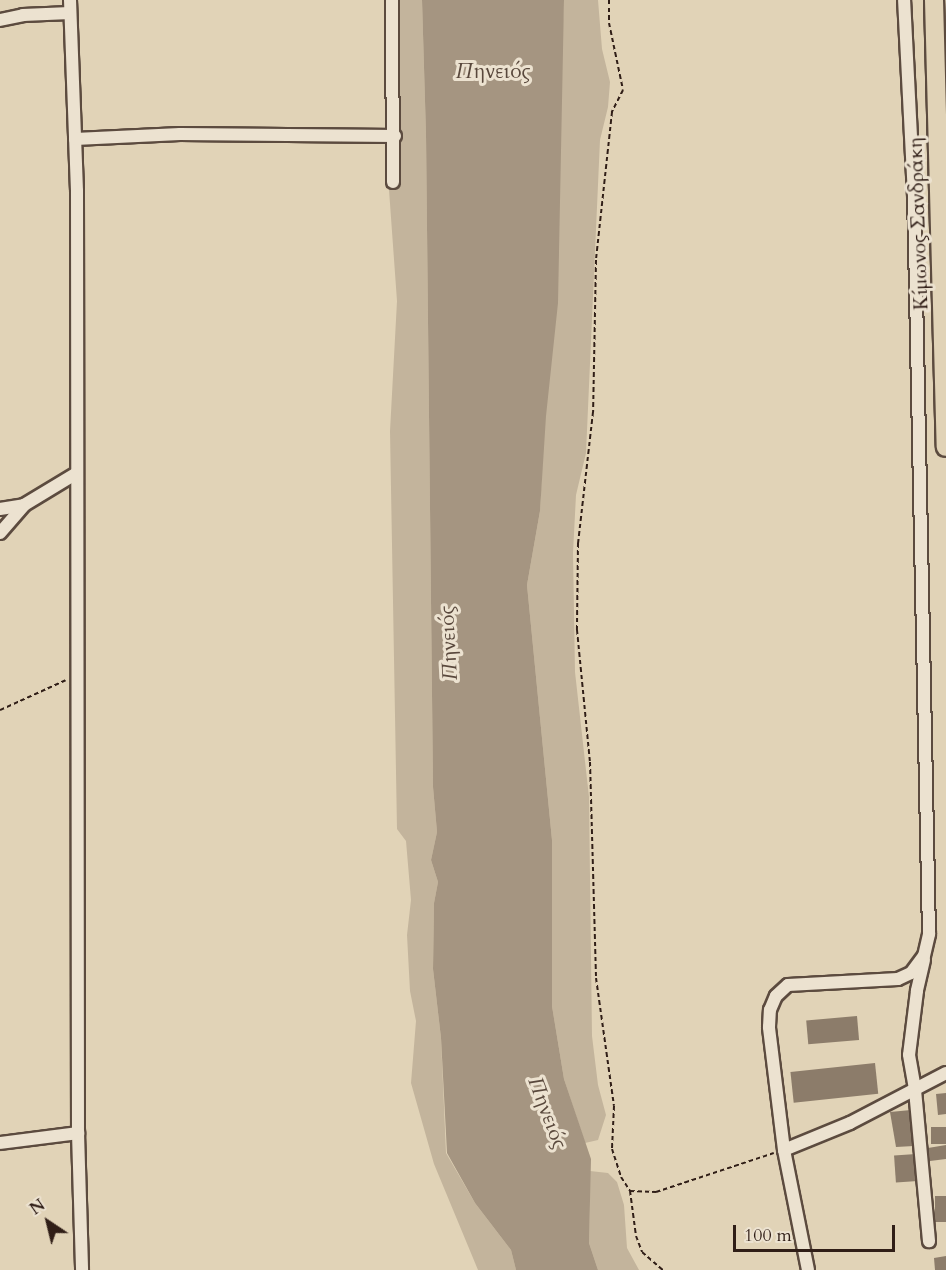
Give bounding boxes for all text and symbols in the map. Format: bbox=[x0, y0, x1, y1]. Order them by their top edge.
water label: Πηνειός bbox=[455, 59, 531, 85]
street label: Κίμωνος Σανδράκη bbox=[903, 137, 933, 311]
water label: Πηνειός bbox=[434, 605, 464, 681]
water label: Πηνειός bbox=[522, 1073, 572, 1153]
north arrow bbox=[18, 1192, 78, 1252]
text: N bbox=[26, 1194, 50, 1220]
scale bar bbox=[736, 1213, 898, 1251]
text: 100 m bbox=[744, 1223, 792, 1248]

